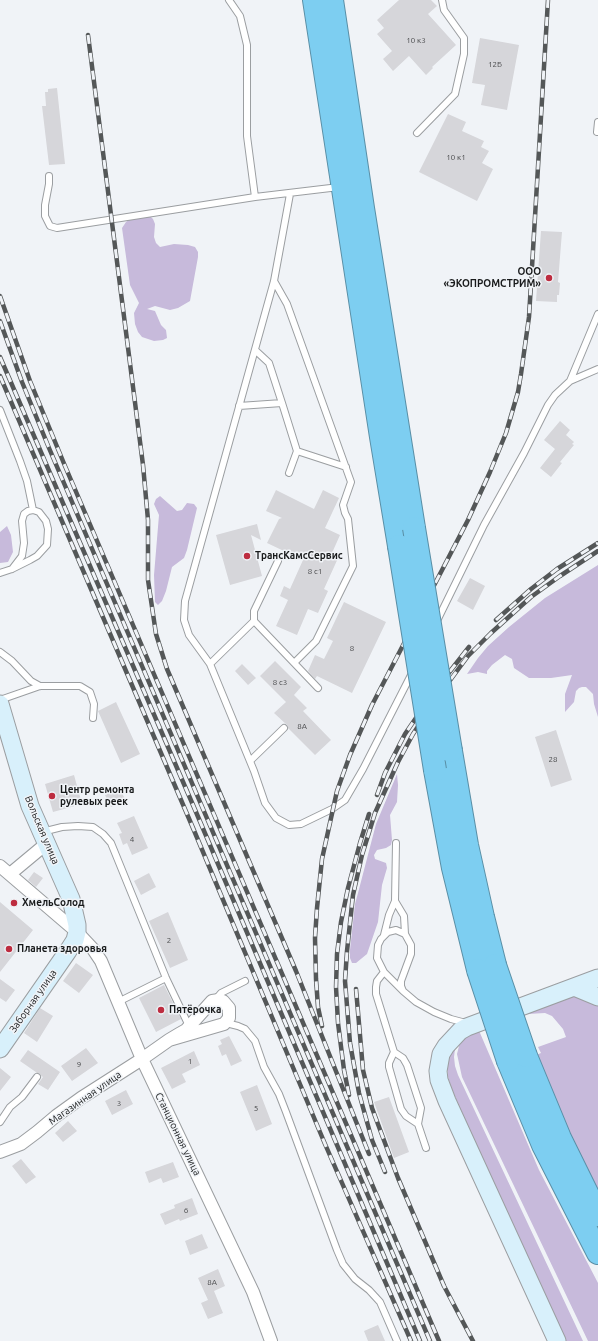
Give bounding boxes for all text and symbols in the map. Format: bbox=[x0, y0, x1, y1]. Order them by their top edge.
house number: 10 к3 bbox=[406, 35, 426, 45]
house number: 12Б bbox=[488, 59, 502, 69]
house number: 10 к1 bbox=[446, 152, 466, 162]
place label: ООО «ЭКОПРОМСТРИМ» bbox=[443, 266, 541, 290]
marker: ООО «ЭКОПРОМСТРИМ» bbox=[544, 273, 554, 283]
place label: ТрансКамсСервис bbox=[255, 550, 343, 562]
marker: ТрансКамсСервис bbox=[242, 551, 252, 561]
house number: 8 с1 bbox=[308, 566, 322, 576]
house number: 8 bbox=[350, 643, 354, 653]
house number: 8 с3 bbox=[273, 677, 287, 687]
house number: 8А bbox=[297, 721, 307, 731]
house number: 28 bbox=[548, 754, 558, 764]
place label: Центр ремонта рулевых реек bbox=[60, 784, 134, 808]
marker: Центр ремонта рулевых реек bbox=[47, 791, 57, 801]
street label: Вольская улица bbox=[22, 794, 62, 866]
house number: 4 bbox=[130, 834, 134, 844]
place label: ХмельСолод bbox=[22, 897, 85, 909]
marker: ХмельСолод bbox=[9, 898, 19, 908]
house number: 2 bbox=[167, 935, 171, 945]
place label: Планета здоровья bbox=[17, 943, 107, 955]
marker: Планета здоровья bbox=[4, 944, 14, 954]
street label: Заборная улица bbox=[7, 967, 59, 1035]
place label: Пятёрочка bbox=[169, 1004, 221, 1016]
marker: Пятёрочка bbox=[156, 1005, 166, 1015]
house number: 1 bbox=[188, 1056, 192, 1066]
house number: 9 bbox=[77, 1059, 81, 1069]
street label: Магазинная улица bbox=[47, 1069, 123, 1127]
street label: Станционная улица bbox=[153, 1091, 203, 1177]
house number: 3 bbox=[117, 1098, 121, 1108]
house number: 5 bbox=[254, 1103, 258, 1113]
house number: 6 bbox=[184, 1205, 188, 1215]
house number: 8А bbox=[207, 1277, 217, 1287]

